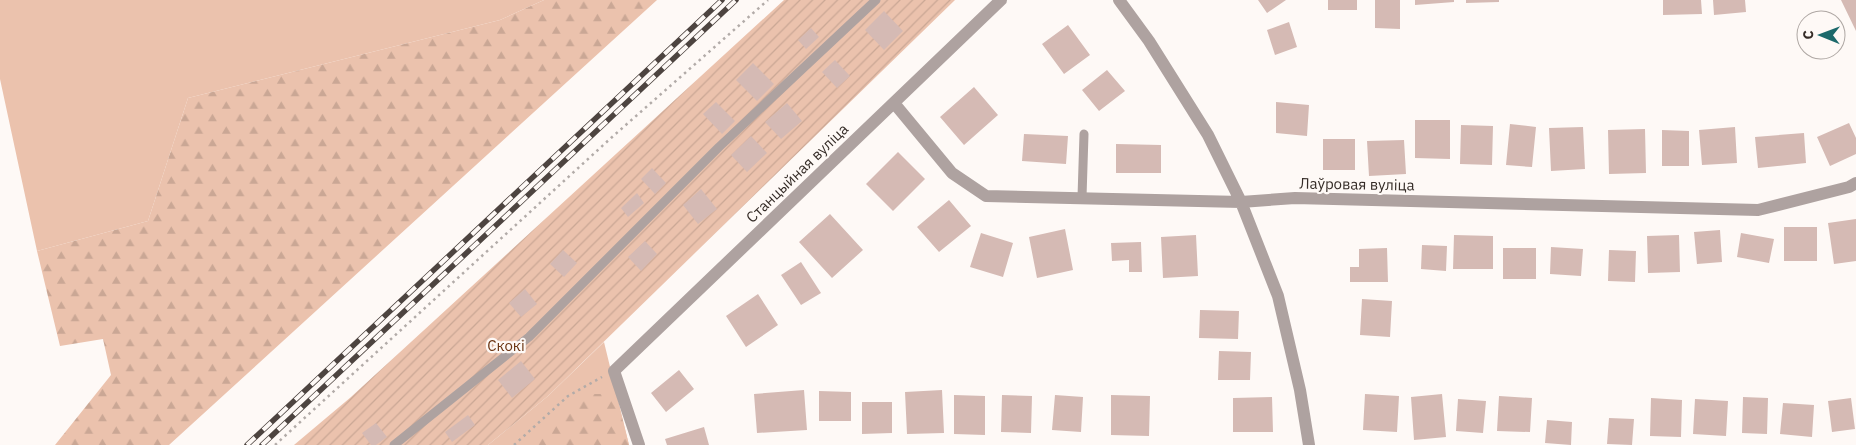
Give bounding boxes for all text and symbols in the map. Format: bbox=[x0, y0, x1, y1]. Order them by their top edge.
north arrow bbox=[1796, 10, 1846, 60]
text: С bbox=[1799, 30, 1817, 39]
street label: Станцыйная вуліца bbox=[742, 119, 852, 227]
street label: Лаўровая вуліца bbox=[1299, 173, 1415, 195]
park label: Скокі bbox=[487, 336, 525, 355]

